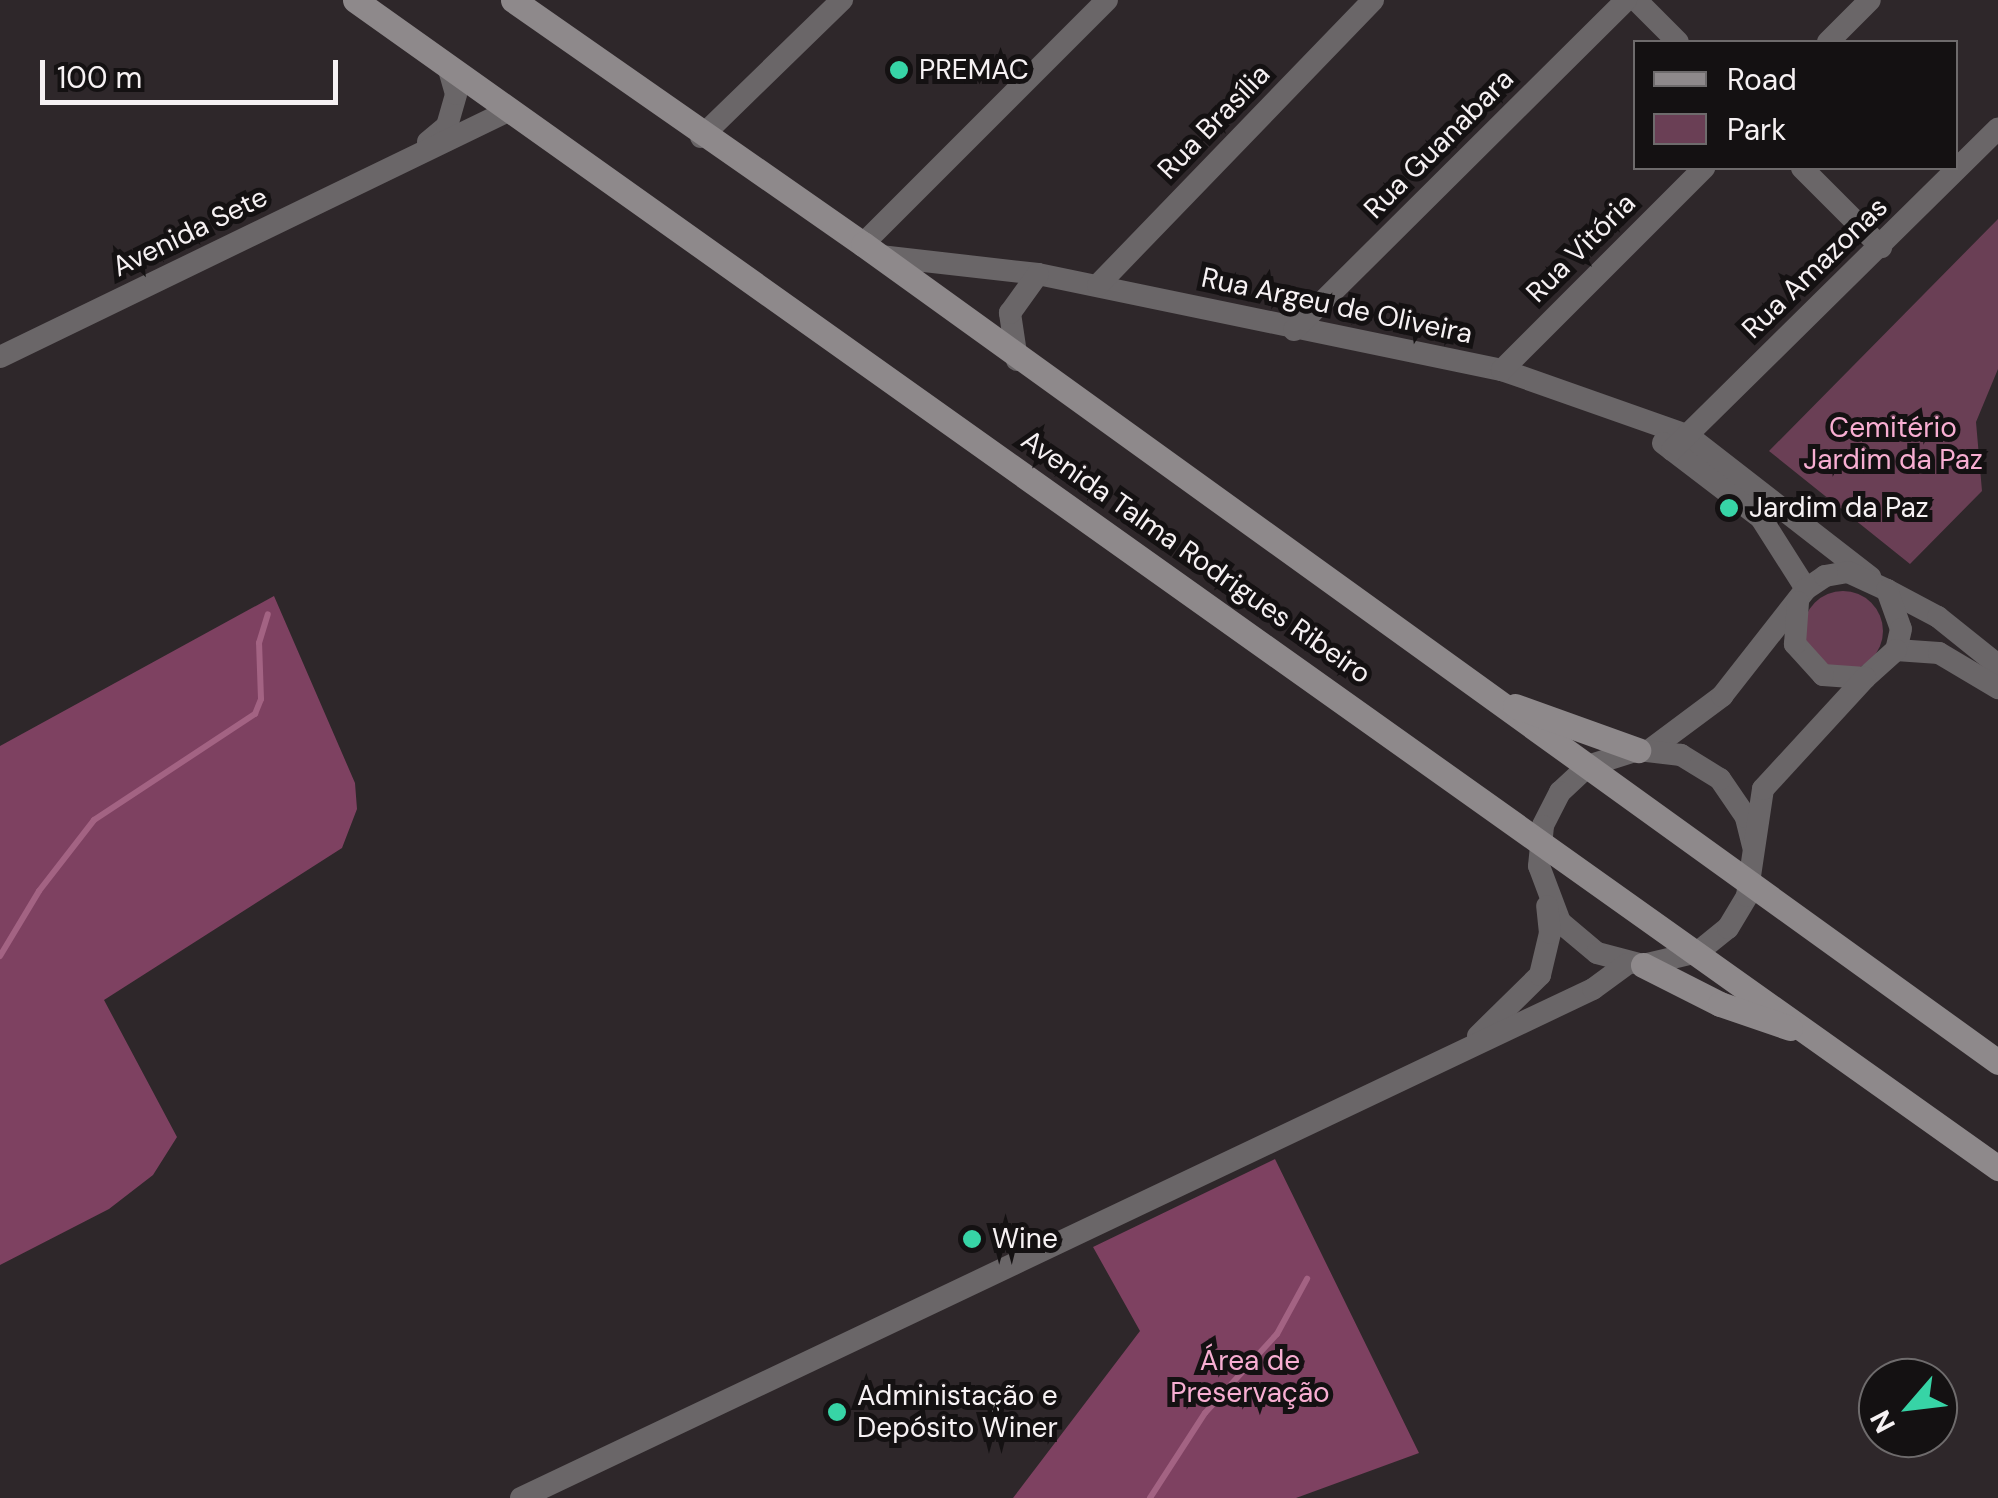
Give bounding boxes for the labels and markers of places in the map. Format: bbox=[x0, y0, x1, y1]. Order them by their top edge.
place label: PREMAC bbox=[919, 53, 1029, 87]
marker: PREMAC bbox=[888, 59, 910, 81]
place label: Jardim da Paz bbox=[1749, 491, 1929, 525]
marker: Jardim da Paz bbox=[1718, 497, 1740, 519]
place label: Wine bbox=[992, 1222, 1058, 1256]
marker: Wine bbox=[961, 1228, 983, 1250]
place label: Administação e Depósito Winer bbox=[857, 1379, 1058, 1445]
marker: Administação e Depósito Winer bbox=[826, 1401, 848, 1423]

